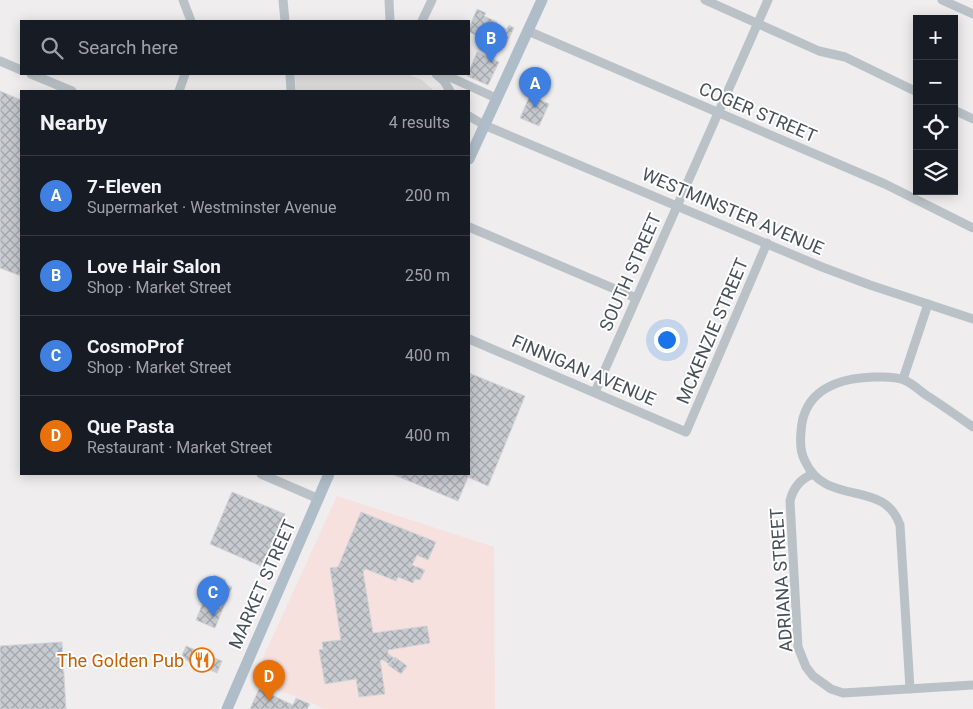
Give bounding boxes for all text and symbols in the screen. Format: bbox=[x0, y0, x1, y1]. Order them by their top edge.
map controls bbox=[913, 15, 958, 195]
button: + bbox=[913, 15, 958, 60]
search box bbox=[20, 20, 470, 75]
pin: B bbox=[475, 22, 507, 63]
icon: search bbox=[38, 34, 66, 62]
text: Search here bbox=[78, 36, 178, 59]
button: − bbox=[913, 60, 958, 105]
pin: A bbox=[519, 67, 551, 108]
street label: COGER STREET bbox=[696, 78, 820, 146]
button: locate bbox=[913, 105, 958, 150]
text: Nearby bbox=[40, 111, 107, 135]
text: 4 results bbox=[389, 113, 450, 132]
button: layers bbox=[913, 150, 958, 195]
street label: WESTMINSTER AVENUE bbox=[639, 163, 827, 259]
text: 7-Eleven bbox=[87, 175, 162, 198]
text: A bbox=[51, 186, 61, 205]
text: 200 m bbox=[405, 186, 450, 205]
text: Supermarket · Westminster Avenue bbox=[87, 198, 337, 217]
street label: SOUTH STREET bbox=[595, 210, 665, 334]
text: Love Hair Salon bbox=[87, 255, 221, 278]
street label: MCKENZIE STREET bbox=[672, 255, 752, 407]
text: B bbox=[51, 266, 61, 285]
text: 250 m bbox=[405, 266, 450, 285]
text: Shop · Market Street bbox=[87, 278, 231, 297]
your location bbox=[654, 327, 680, 353]
street label: FINNIGAN AVENUE bbox=[509, 330, 659, 410]
text: CosmoProf bbox=[87, 335, 184, 358]
text: C bbox=[51, 346, 61, 365]
text: 400 m bbox=[405, 346, 450, 365]
text: Shop · Market Street bbox=[87, 358, 231, 377]
text: Que Pasta bbox=[87, 415, 174, 438]
text: D bbox=[51, 426, 61, 445]
text: 400 m bbox=[405, 426, 450, 445]
text: Restaurant · Market Street bbox=[87, 438, 272, 457]
street label: ADRIANA STREET bbox=[765, 507, 797, 653]
street label: MARKET STREET bbox=[224, 516, 300, 652]
pin: C bbox=[197, 576, 229, 617]
restaurant icon: The Golden Pub bbox=[189, 647, 215, 673]
place label: The Golden Pub bbox=[57, 650, 184, 671]
pin: D bbox=[253, 660, 285, 701]

